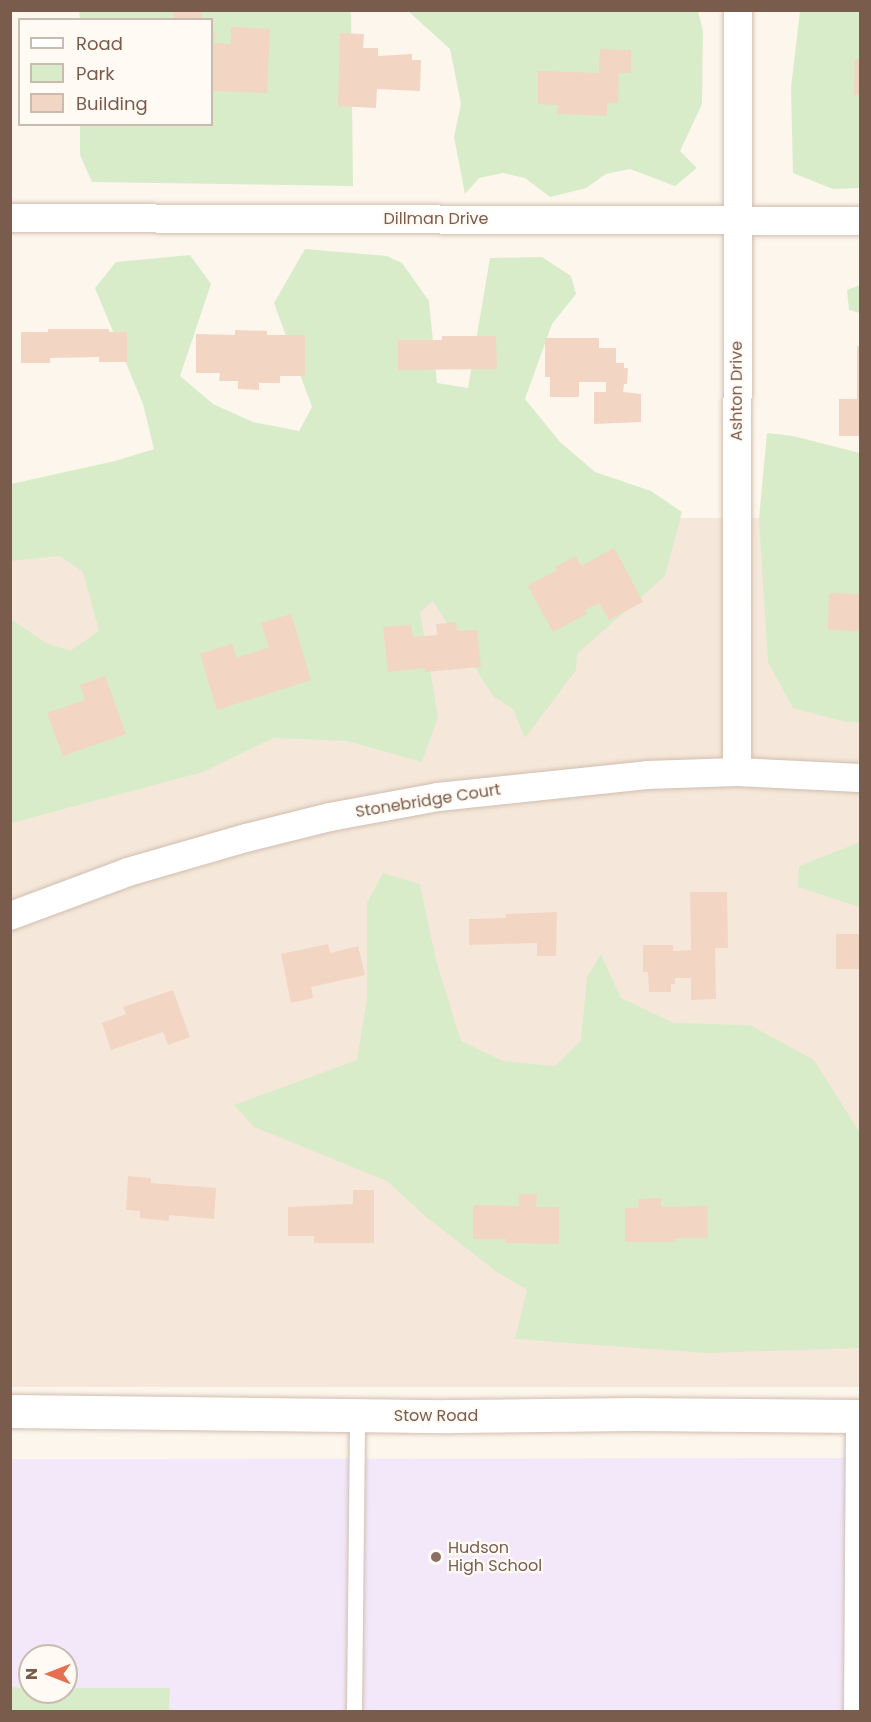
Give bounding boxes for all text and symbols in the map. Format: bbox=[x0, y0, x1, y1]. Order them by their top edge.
legend bbox=[18, 18, 213, 126]
text: Road bbox=[76, 31, 123, 56]
text: Park bbox=[76, 61, 115, 86]
text: Building bbox=[76, 91, 148, 116]
street label: Dillman Drive bbox=[383, 209, 489, 229]
street label: Ashton Drive bbox=[727, 341, 747, 441]
street label: Stonebridge Court bbox=[354, 780, 502, 822]
street label: Stow Road bbox=[394, 1406, 478, 1426]
place label: Hudson High School bbox=[448, 1538, 542, 1576]
marker: Hudson High School bbox=[429, 1550, 443, 1564]
north arrow bbox=[18, 1644, 78, 1704]
text: N bbox=[20, 1668, 43, 1680]

